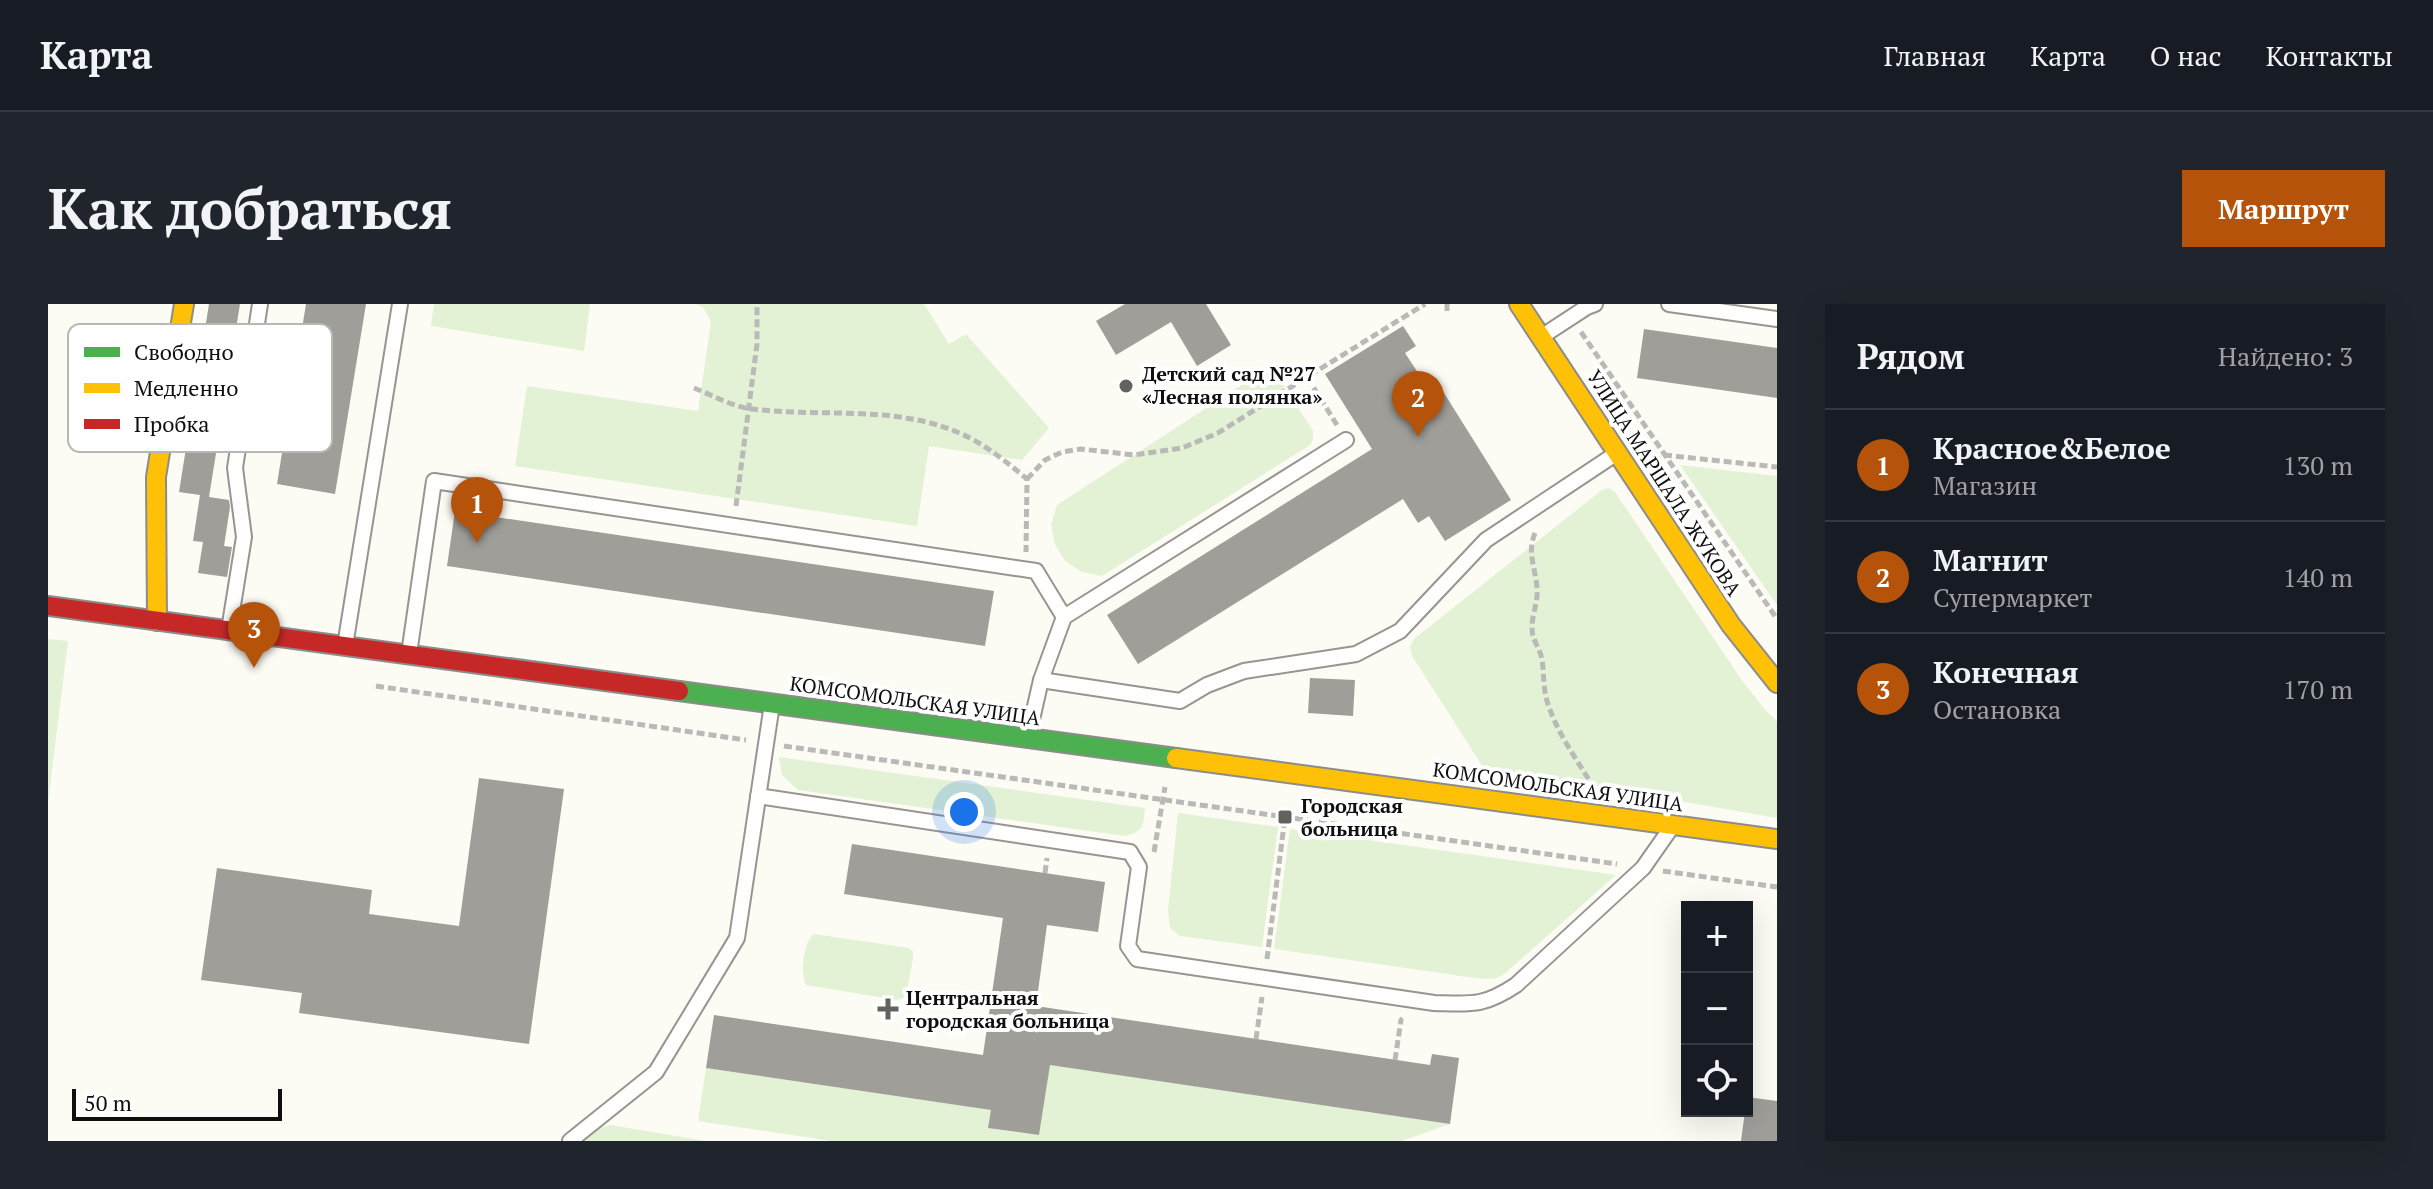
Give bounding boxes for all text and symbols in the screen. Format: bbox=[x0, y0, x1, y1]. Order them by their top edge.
text: Карта bbox=[40, 30, 153, 80]
text: Главная bbox=[1883, 37, 1986, 74]
text: Карта bbox=[2030, 37, 2106, 74]
text: О нас bbox=[2150, 37, 2222, 74]
text: Контакты bbox=[2266, 37, 2393, 74]
button: Маршрут bbox=[2182, 170, 2385, 247]
text: Как добраться bbox=[48, 171, 452, 245]
legend bbox=[68, 324, 332, 452]
text: Рядом bbox=[1857, 334, 1965, 379]
text: Свободно bbox=[134, 337, 234, 366]
text: Найдено: 3 bbox=[2218, 339, 2353, 373]
place label: Детский сад №27 «Лесная полянка» bbox=[1142, 360, 1323, 410]
street label: УЛИЦА МАРШАЛА ЖУКОВА bbox=[1581, 365, 1748, 601]
pin: 2 bbox=[1392, 371, 1444, 437]
text: Медленно bbox=[134, 373, 239, 402]
marker: Детский сад №27 «Лесная полянка» bbox=[1117, 377, 1135, 395]
text: Пробка bbox=[134, 409, 209, 438]
text: Красное&Белое bbox=[1933, 428, 2171, 468]
text: 1 bbox=[1876, 448, 1890, 482]
text: 130 m bbox=[2283, 448, 2353, 482]
text: Магазин bbox=[1933, 468, 2037, 502]
pin: 1 bbox=[451, 477, 503, 543]
text: Магнит bbox=[1933, 540, 2048, 580]
text: 2 bbox=[1876, 560, 1890, 594]
text: 140 m bbox=[2283, 560, 2353, 594]
text: Супермаркет bbox=[1933, 580, 2092, 614]
pin: 3 bbox=[228, 602, 280, 668]
text: Конечная bbox=[1933, 652, 2079, 692]
street label: КОМСОМОЛЬСКАЯ УЛИЦА bbox=[788, 670, 1042, 731]
text: 3 bbox=[1876, 672, 1890, 706]
text: 170 m bbox=[2283, 672, 2353, 706]
text: Остановка bbox=[1933, 692, 2061, 726]
street label: КОМСОМОЛЬСКАЯ УЛИЦА bbox=[1431, 756, 1685, 817]
your location bbox=[944, 792, 984, 832]
place label: Городская больница bbox=[1301, 792, 1403, 842]
marker: Городская больница bbox=[1276, 808, 1294, 826]
map controls bbox=[1681, 901, 1753, 1117]
button: + bbox=[1681, 901, 1753, 973]
button: − bbox=[1681, 973, 1753, 1045]
place label: Центральная городская больница bbox=[906, 984, 1110, 1034]
marker: Центральная городская больница bbox=[877, 998, 899, 1020]
button: locate bbox=[1681, 1045, 1753, 1117]
scale bar bbox=[72, 1085, 282, 1121]
text: 50 m bbox=[84, 1088, 132, 1117]

